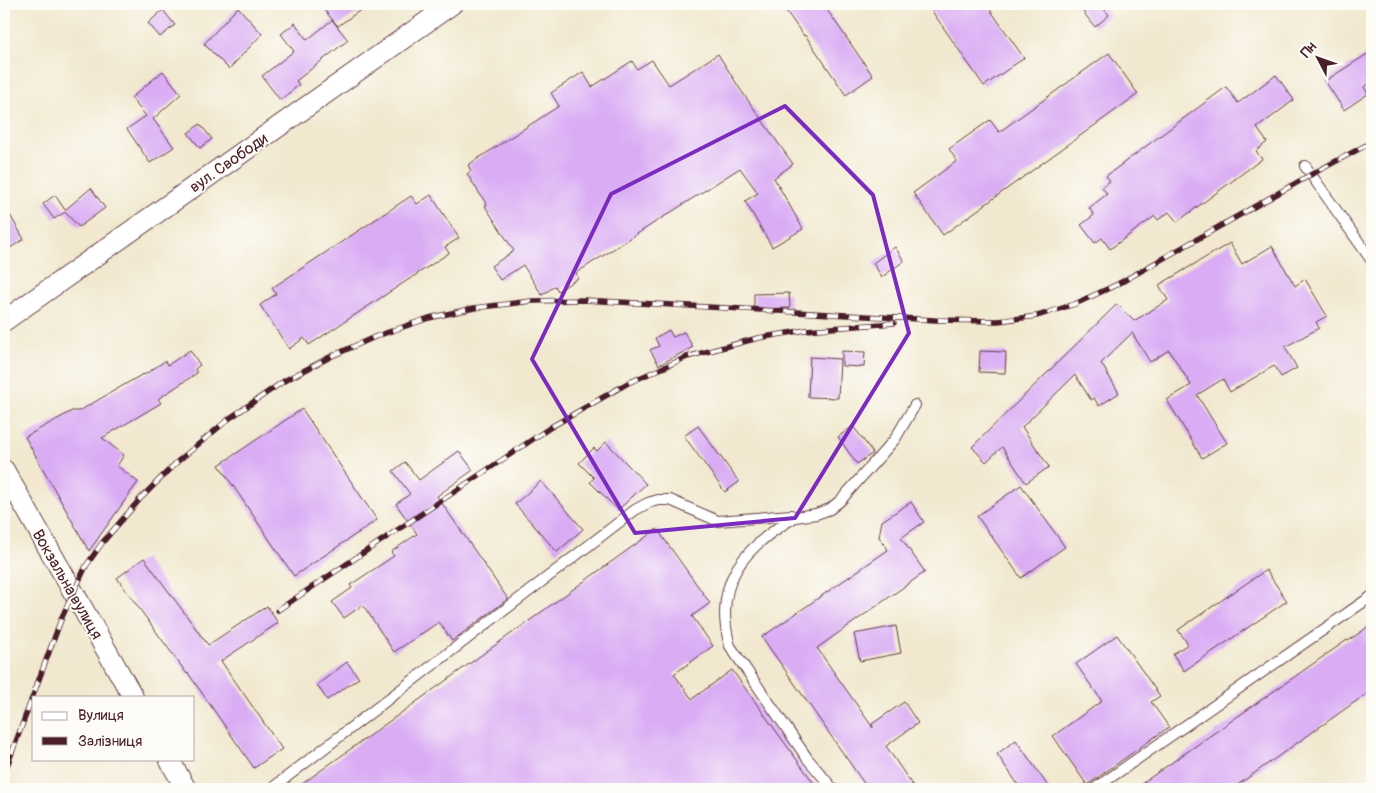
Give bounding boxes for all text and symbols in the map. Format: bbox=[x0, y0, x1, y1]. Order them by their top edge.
north arrow bbox=[1294, 32, 1344, 82]
text: Пн bbox=[1297, 38, 1320, 61]
street label: вул. Свободи bbox=[186, 129, 272, 197]
street label: Вокзальна вулиця bbox=[28, 526, 107, 643]
legend bbox=[32, 696, 195, 760]
text: Вулиця bbox=[78, 706, 124, 725]
text: Залізниця bbox=[78, 732, 142, 751]

